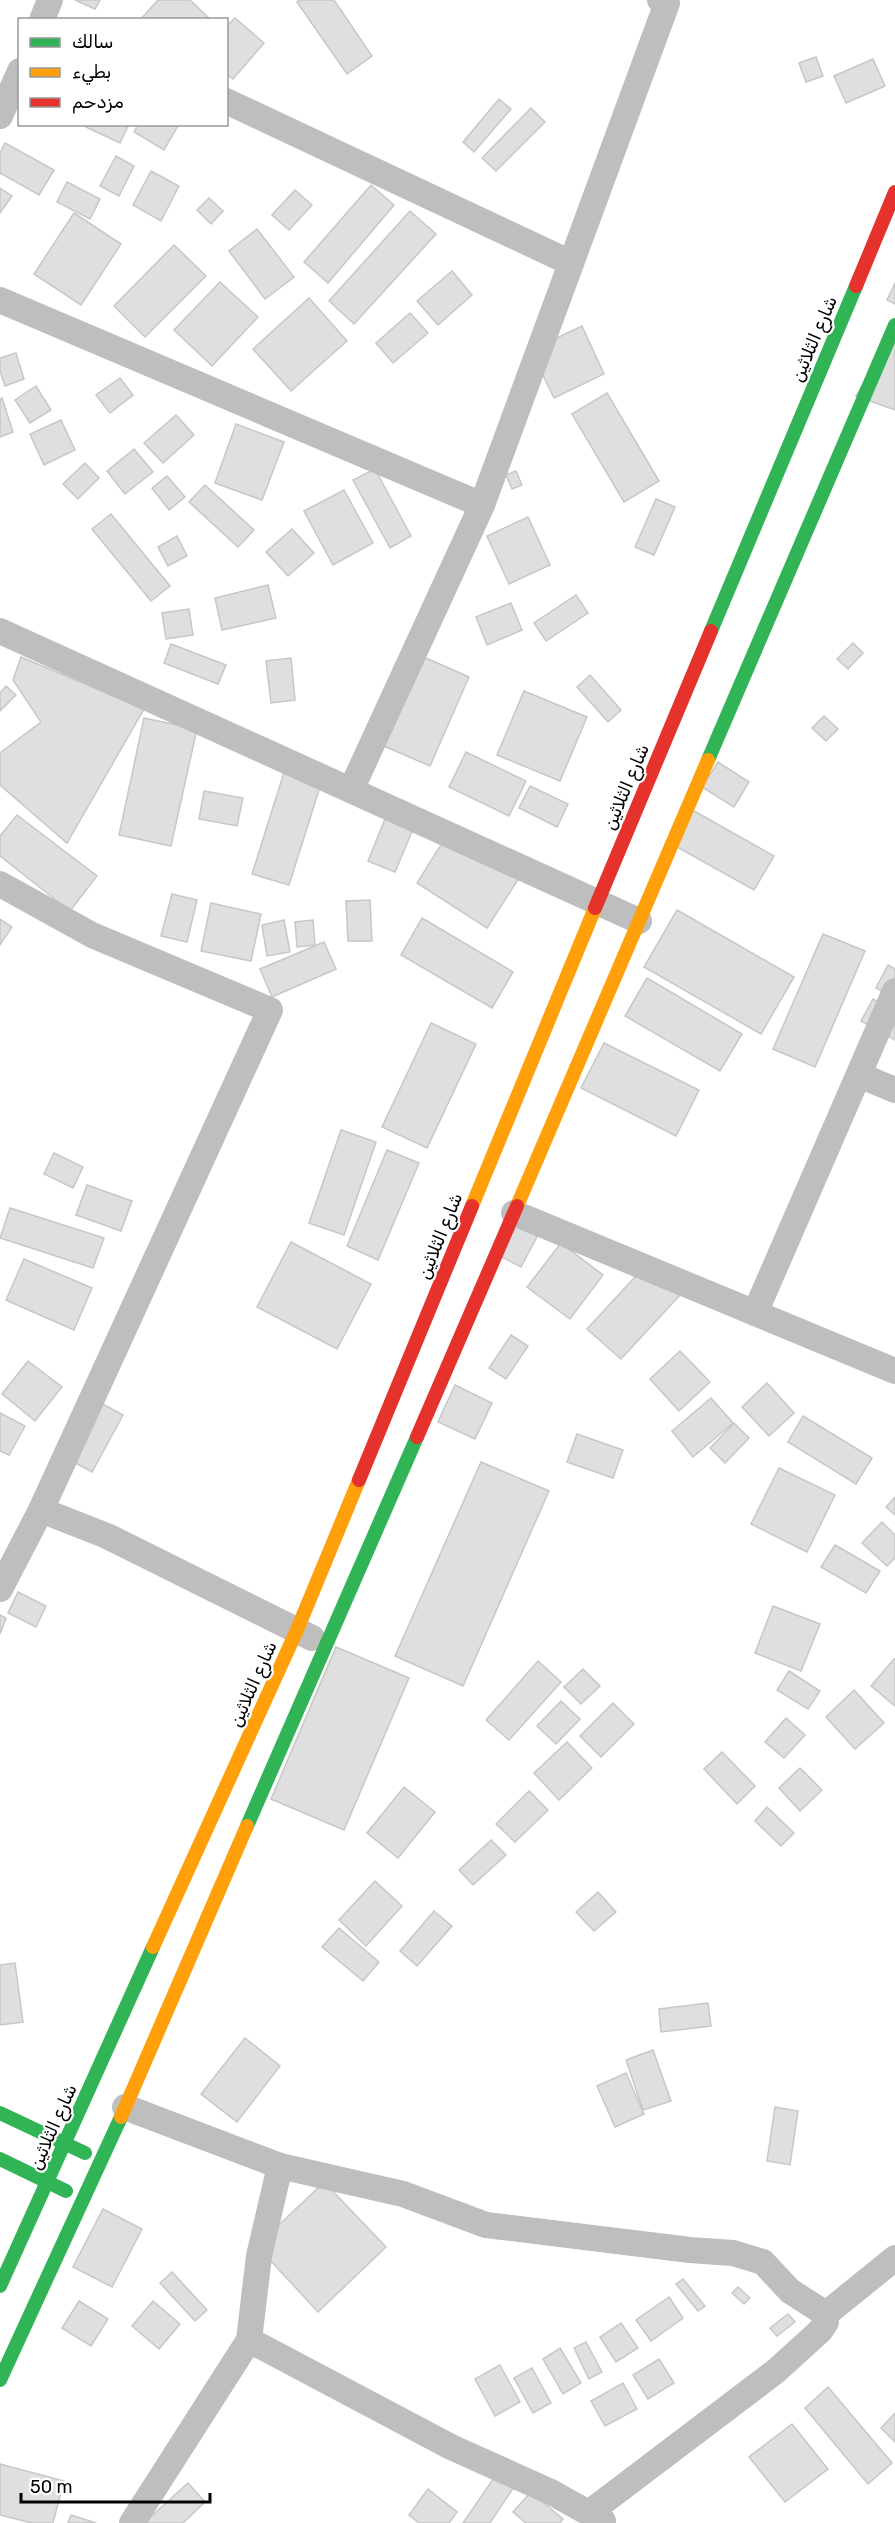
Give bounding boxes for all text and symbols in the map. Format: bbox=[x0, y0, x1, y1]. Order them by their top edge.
legend bbox=[18, 18, 228, 126]
text: سالك bbox=[72, 31, 113, 53]
text: بطيء bbox=[72, 61, 111, 85]
text: مزدحم bbox=[72, 91, 124, 114]
street label: شارع الثلاثين bbox=[786, 293, 843, 386]
street label: شارع الثلاثين bbox=[598, 741, 655, 834]
street label: شارع الثلاثين bbox=[413, 1190, 468, 1283]
street label: شارع الثلاثين bbox=[224, 1638, 283, 1731]
street label: شارع الثلاثين bbox=[24, 2081, 83, 2174]
scale bar bbox=[21, 2466, 210, 2504]
text: 50 m bbox=[30, 2476, 73, 2498]

